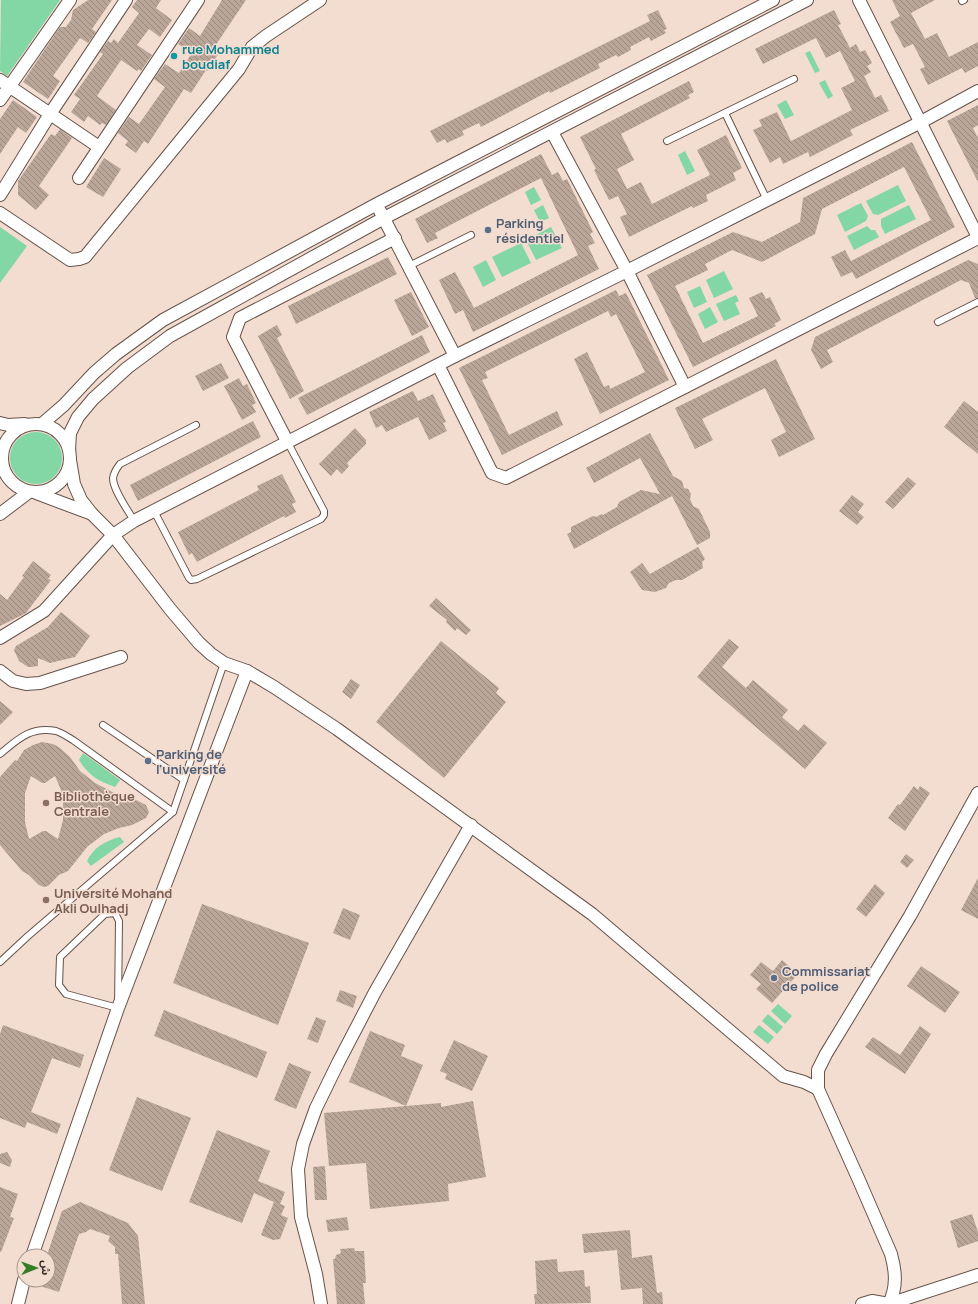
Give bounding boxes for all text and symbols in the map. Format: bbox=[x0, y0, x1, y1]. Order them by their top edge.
place label: rue Mohammed boudiaf bbox=[182, 40, 280, 73]
marker: rue Mohammed boudiaf bbox=[169, 51, 179, 61]
place label: Parking résidentiel bbox=[496, 214, 564, 247]
marker: Parking résidentiel bbox=[483, 225, 493, 235]
place label: Parking de l'université bbox=[156, 745, 226, 778]
marker: Parking de l'université bbox=[143, 756, 153, 766]
place label: Bibliothèque Centrale bbox=[54, 787, 135, 820]
marker: Bibliothèque Centrale bbox=[41, 798, 51, 808]
place label: Université Mohand Akli Oulhadj bbox=[54, 884, 172, 917]
marker: Université Mohand Akli Oulhadj bbox=[41, 895, 51, 905]
place label: Commissariat de police bbox=[782, 962, 871, 995]
marker: Commissariat de police bbox=[769, 973, 779, 983]
north arrow bbox=[16, 1248, 56, 1288]
text: ش bbox=[39, 1260, 54, 1275]

